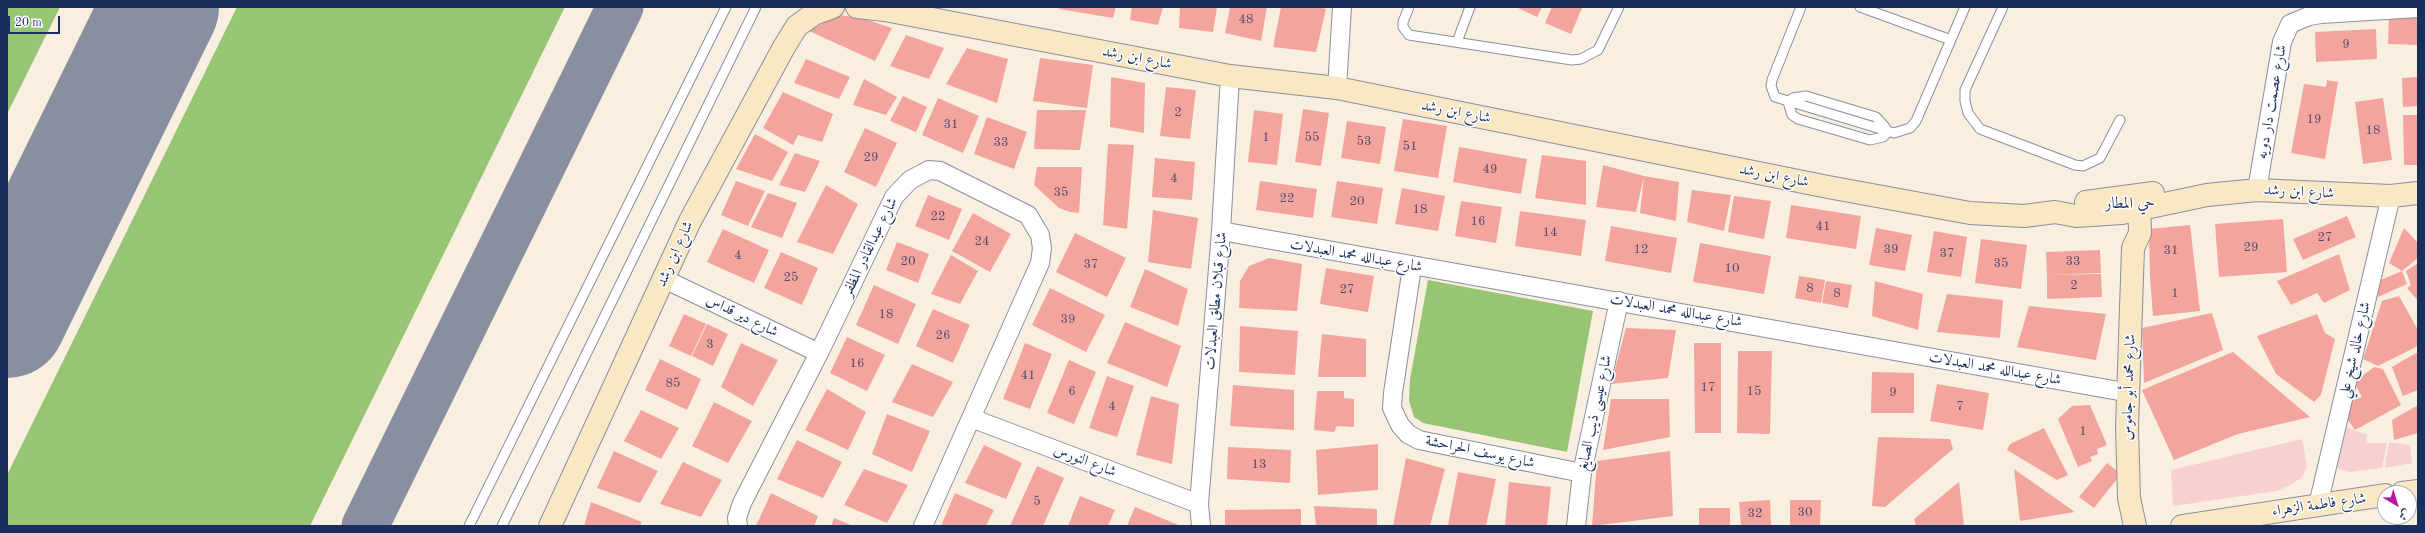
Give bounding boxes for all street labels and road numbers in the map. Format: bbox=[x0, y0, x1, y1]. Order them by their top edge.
street label: شارع ابن رشد bbox=[1101, 42, 1173, 74]
street label: شارع عصمت دار دويه bbox=[2253, 43, 2291, 161]
street label: شارع ابن رشد bbox=[1420, 96, 1492, 128]
street label: شارع ابن رشد bbox=[1738, 160, 1810, 192]
street label: شارع ابن رشد bbox=[2263, 181, 2335, 203]
street label: شارع عبدالقادر المظفر bbox=[838, 195, 902, 299]
street label: شارع ابن رشد bbox=[652, 218, 698, 290]
street label: شارع قبلان مطلق العبدلات bbox=[1201, 231, 1231, 371]
street label: شارع عبدالله محمد العبدلات bbox=[1288, 235, 1424, 277]
street label: شارع عبدالله محمد العبدلات bbox=[1608, 290, 1744, 332]
street label: شارع دير قداس bbox=[703, 291, 781, 341]
street label: شارع خالد شيخ علي bbox=[2335, 300, 2375, 400]
street label: شارع محمد أبو جاموس bbox=[2118, 333, 2140, 441]
street label: شارع عبدالله محمد العبدلات bbox=[1927, 348, 2063, 390]
street label: شارع عيسى ذيب الصايغ bbox=[1574, 353, 1616, 473]
street label: شارع يوسف الحراحشة bbox=[1424, 432, 1536, 472]
street label: شارع النورس bbox=[1051, 441, 1119, 481]
street label: شارع فاطمة الزهراء bbox=[2271, 489, 2367, 521]

